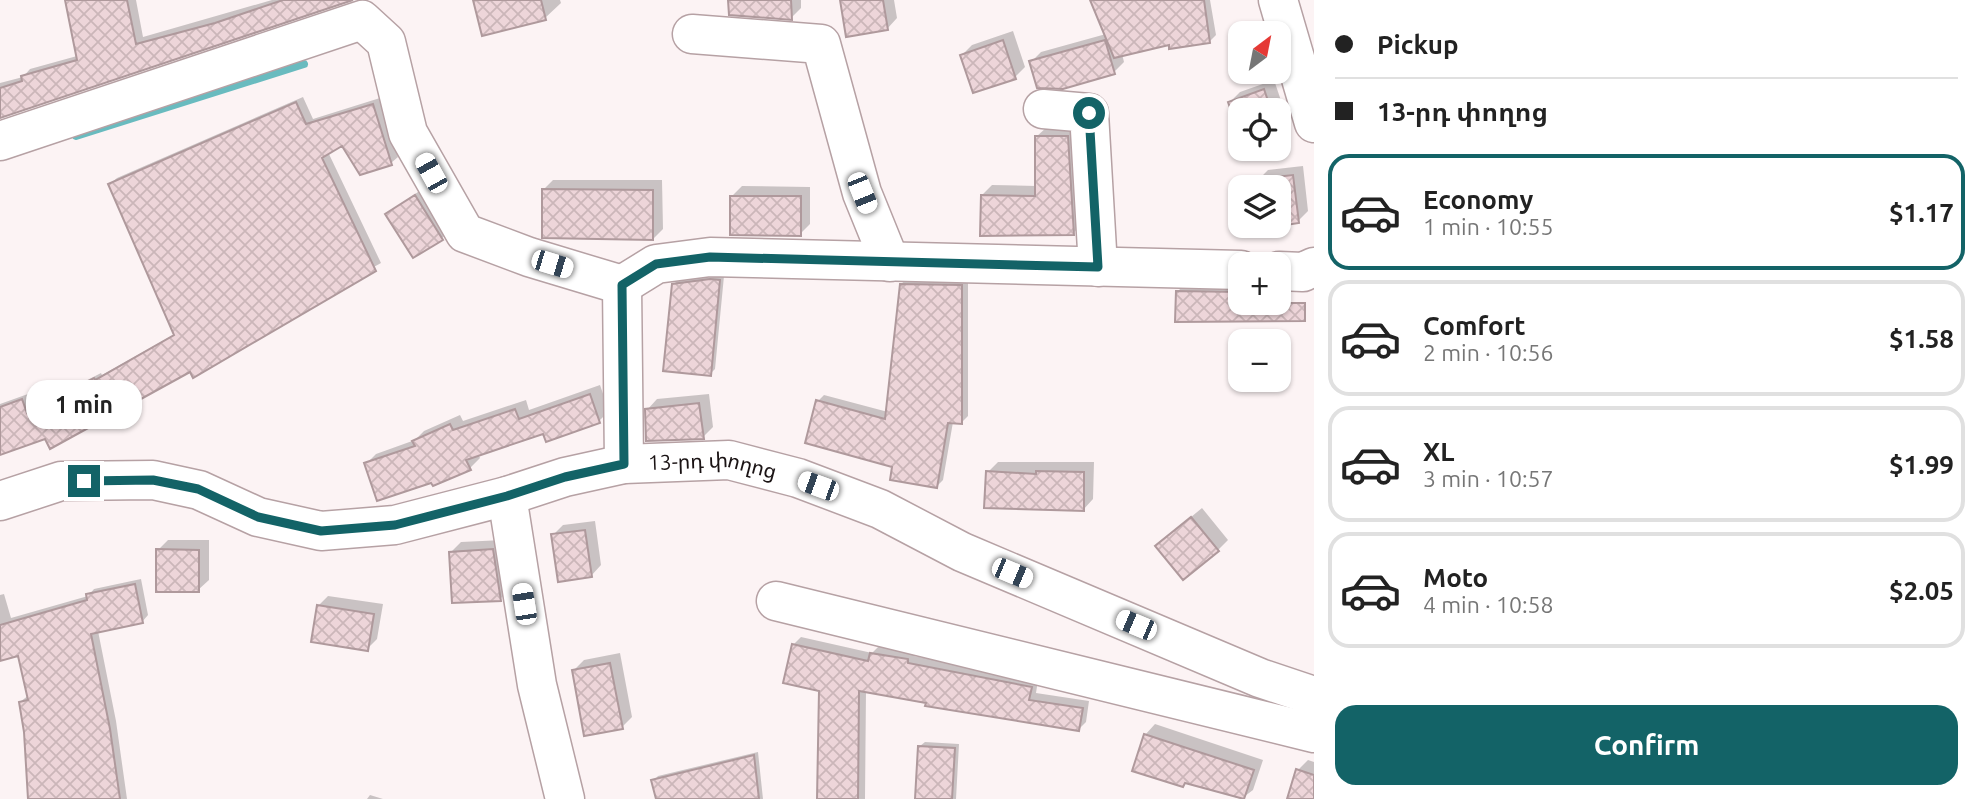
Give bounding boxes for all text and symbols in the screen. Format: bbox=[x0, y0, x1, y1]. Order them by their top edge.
north arrow bbox=[1228, 21, 1292, 84]
map controls bbox=[1228, 21, 1291, 392]
text: Pickup bbox=[1377, 30, 1459, 59]
route start bbox=[1073, 97, 1105, 129]
text: 13-րդ փողոց bbox=[1377, 97, 1548, 126]
button: locate bbox=[1228, 98, 1291, 161]
car bbox=[412, 150, 451, 196]
car bbox=[845, 170, 880, 216]
button: layers bbox=[1228, 175, 1291, 238]
icon: car bbox=[1339, 181, 1402, 244]
text: Economy bbox=[1423, 185, 1533, 214]
text: $1.17 bbox=[1889, 198, 1954, 227]
text: 1 min · 10:55 bbox=[1423, 214, 1554, 239]
car bbox=[529, 248, 576, 280]
button: + bbox=[1228, 252, 1291, 315]
icon: car bbox=[1339, 307, 1402, 370]
text: Comfort bbox=[1423, 311, 1526, 340]
text: $1.58 bbox=[1889, 324, 1954, 353]
button: − bbox=[1228, 329, 1291, 392]
text: 2 min · 10:56 bbox=[1423, 340, 1554, 365]
callout: 1 min bbox=[26, 379, 142, 428]
text: 1 min bbox=[55, 392, 113, 417]
icon: car bbox=[1339, 433, 1402, 496]
text: XL bbox=[1423, 437, 1454, 466]
street label: 13-րդ փողոց bbox=[647, 447, 780, 484]
text: $1.99 bbox=[1889, 450, 1954, 479]
route end bbox=[68, 465, 100, 497]
text: 3 min · 10:57 bbox=[1423, 466, 1554, 491]
car bbox=[795, 469, 842, 503]
car bbox=[989, 555, 1036, 591]
icon: car bbox=[1339, 559, 1402, 622]
text: Moto bbox=[1423, 563, 1488, 592]
text: $2.05 bbox=[1889, 576, 1954, 605]
car bbox=[511, 582, 538, 626]
text: 4 min · 10:58 bbox=[1423, 592, 1554, 617]
car bbox=[1113, 607, 1160, 643]
button: Confirm bbox=[1335, 705, 1958, 785]

